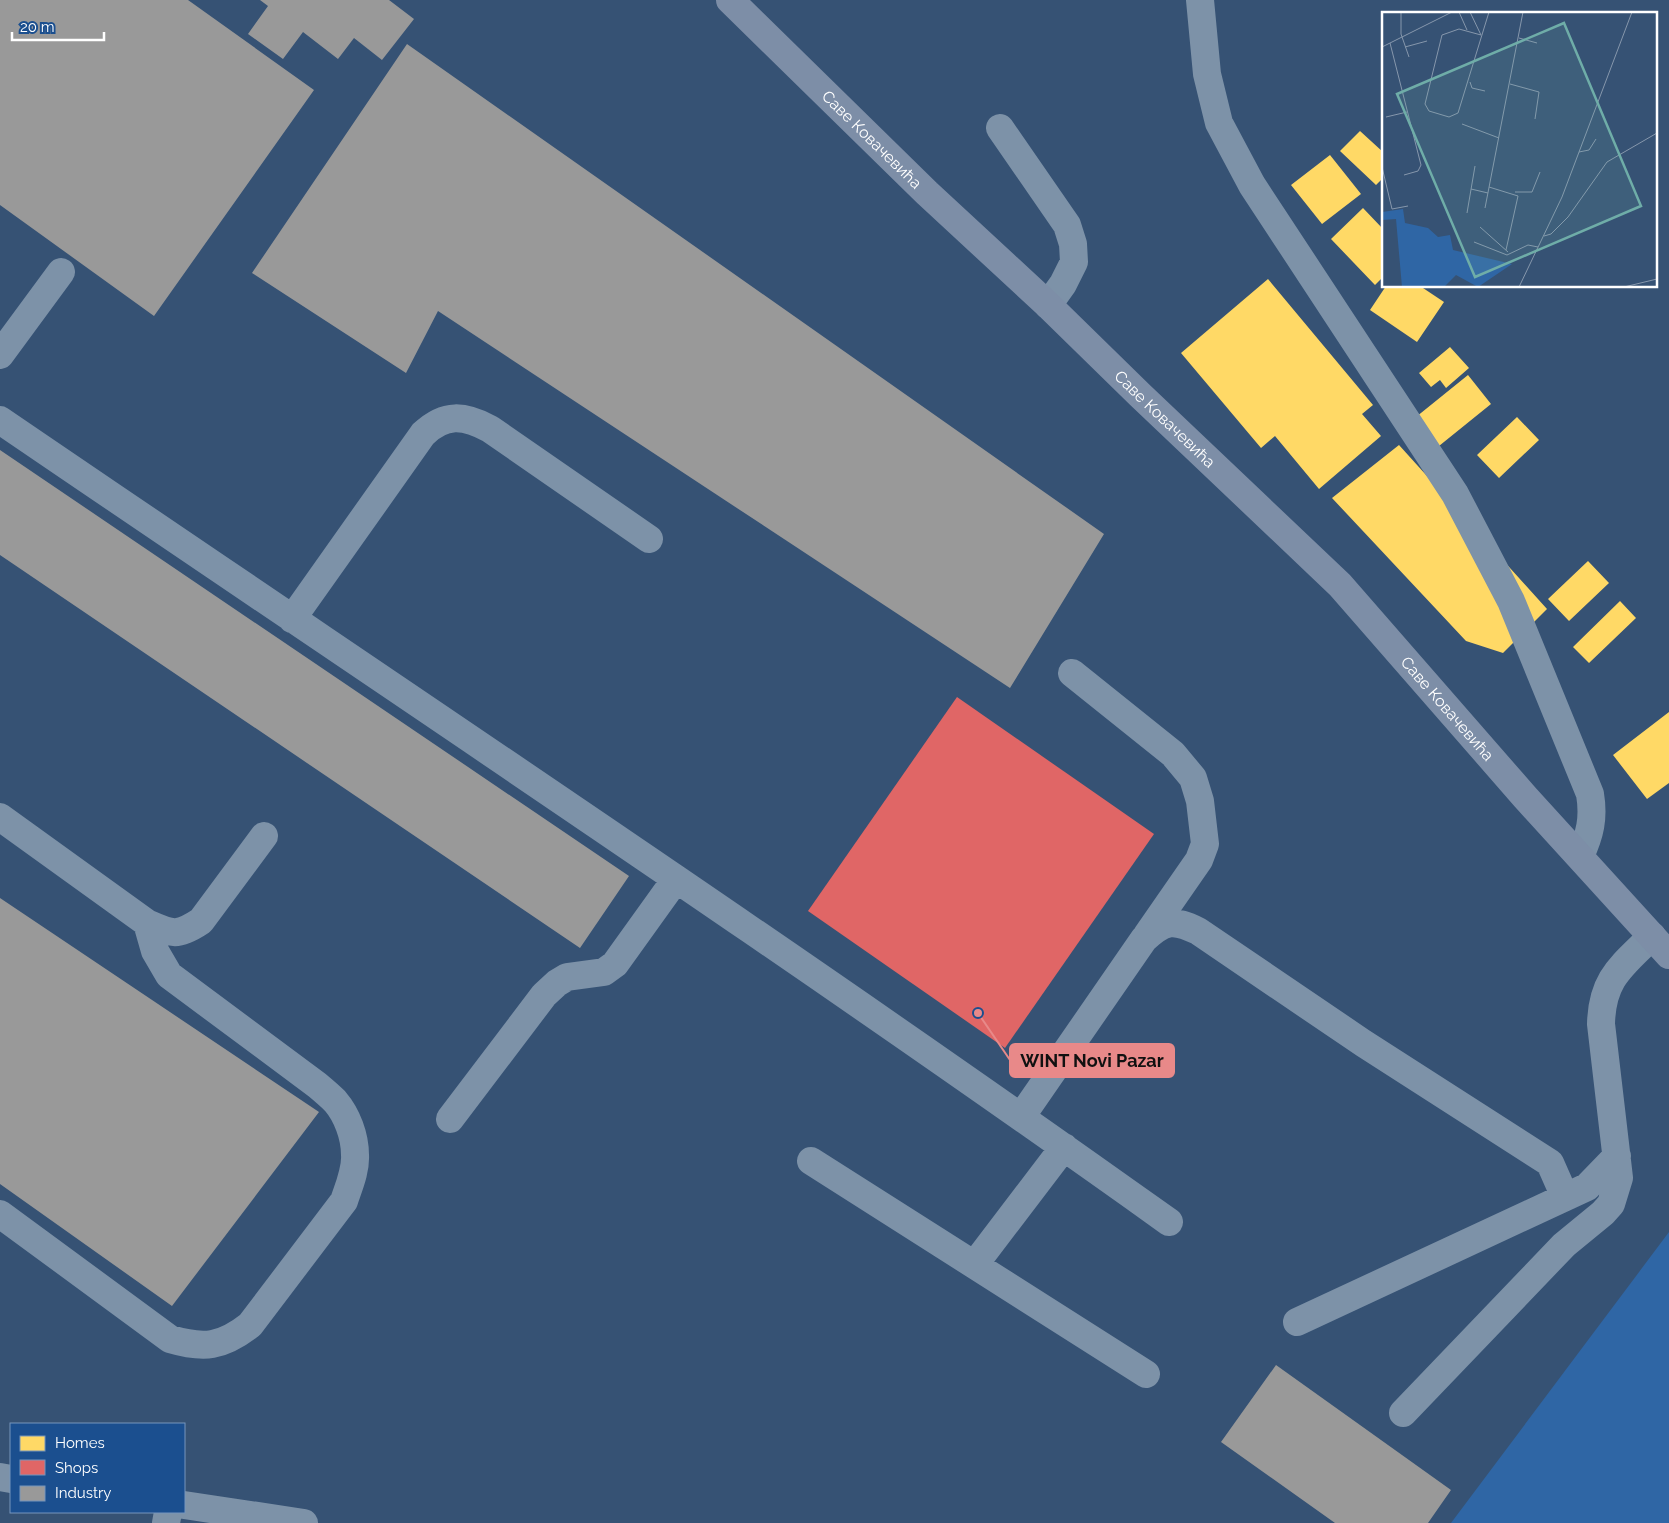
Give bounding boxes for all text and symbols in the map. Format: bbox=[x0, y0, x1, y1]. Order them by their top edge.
scale bar bbox=[12, 10, 105, 42]
inset map bbox=[1382, 12, 1656, 288]
text: 20 m bbox=[20, 18, 55, 36]
street label: Саве Ковачевића bbox=[818, 86, 926, 192]
street label: Саве Ковачевића bbox=[1111, 366, 1220, 471]
street label: Саве Ковачевића bbox=[1397, 652, 1498, 764]
callout: WINT Novi Pazar bbox=[1010, 1044, 1174, 1077]
text: WINT Novi Pazar bbox=[1020, 1050, 1164, 1071]
legend bbox=[10, 1423, 185, 1513]
text: Homes bbox=[55, 1434, 105, 1452]
text: Shops bbox=[55, 1459, 98, 1477]
text: Industry bbox=[55, 1484, 111, 1502]

